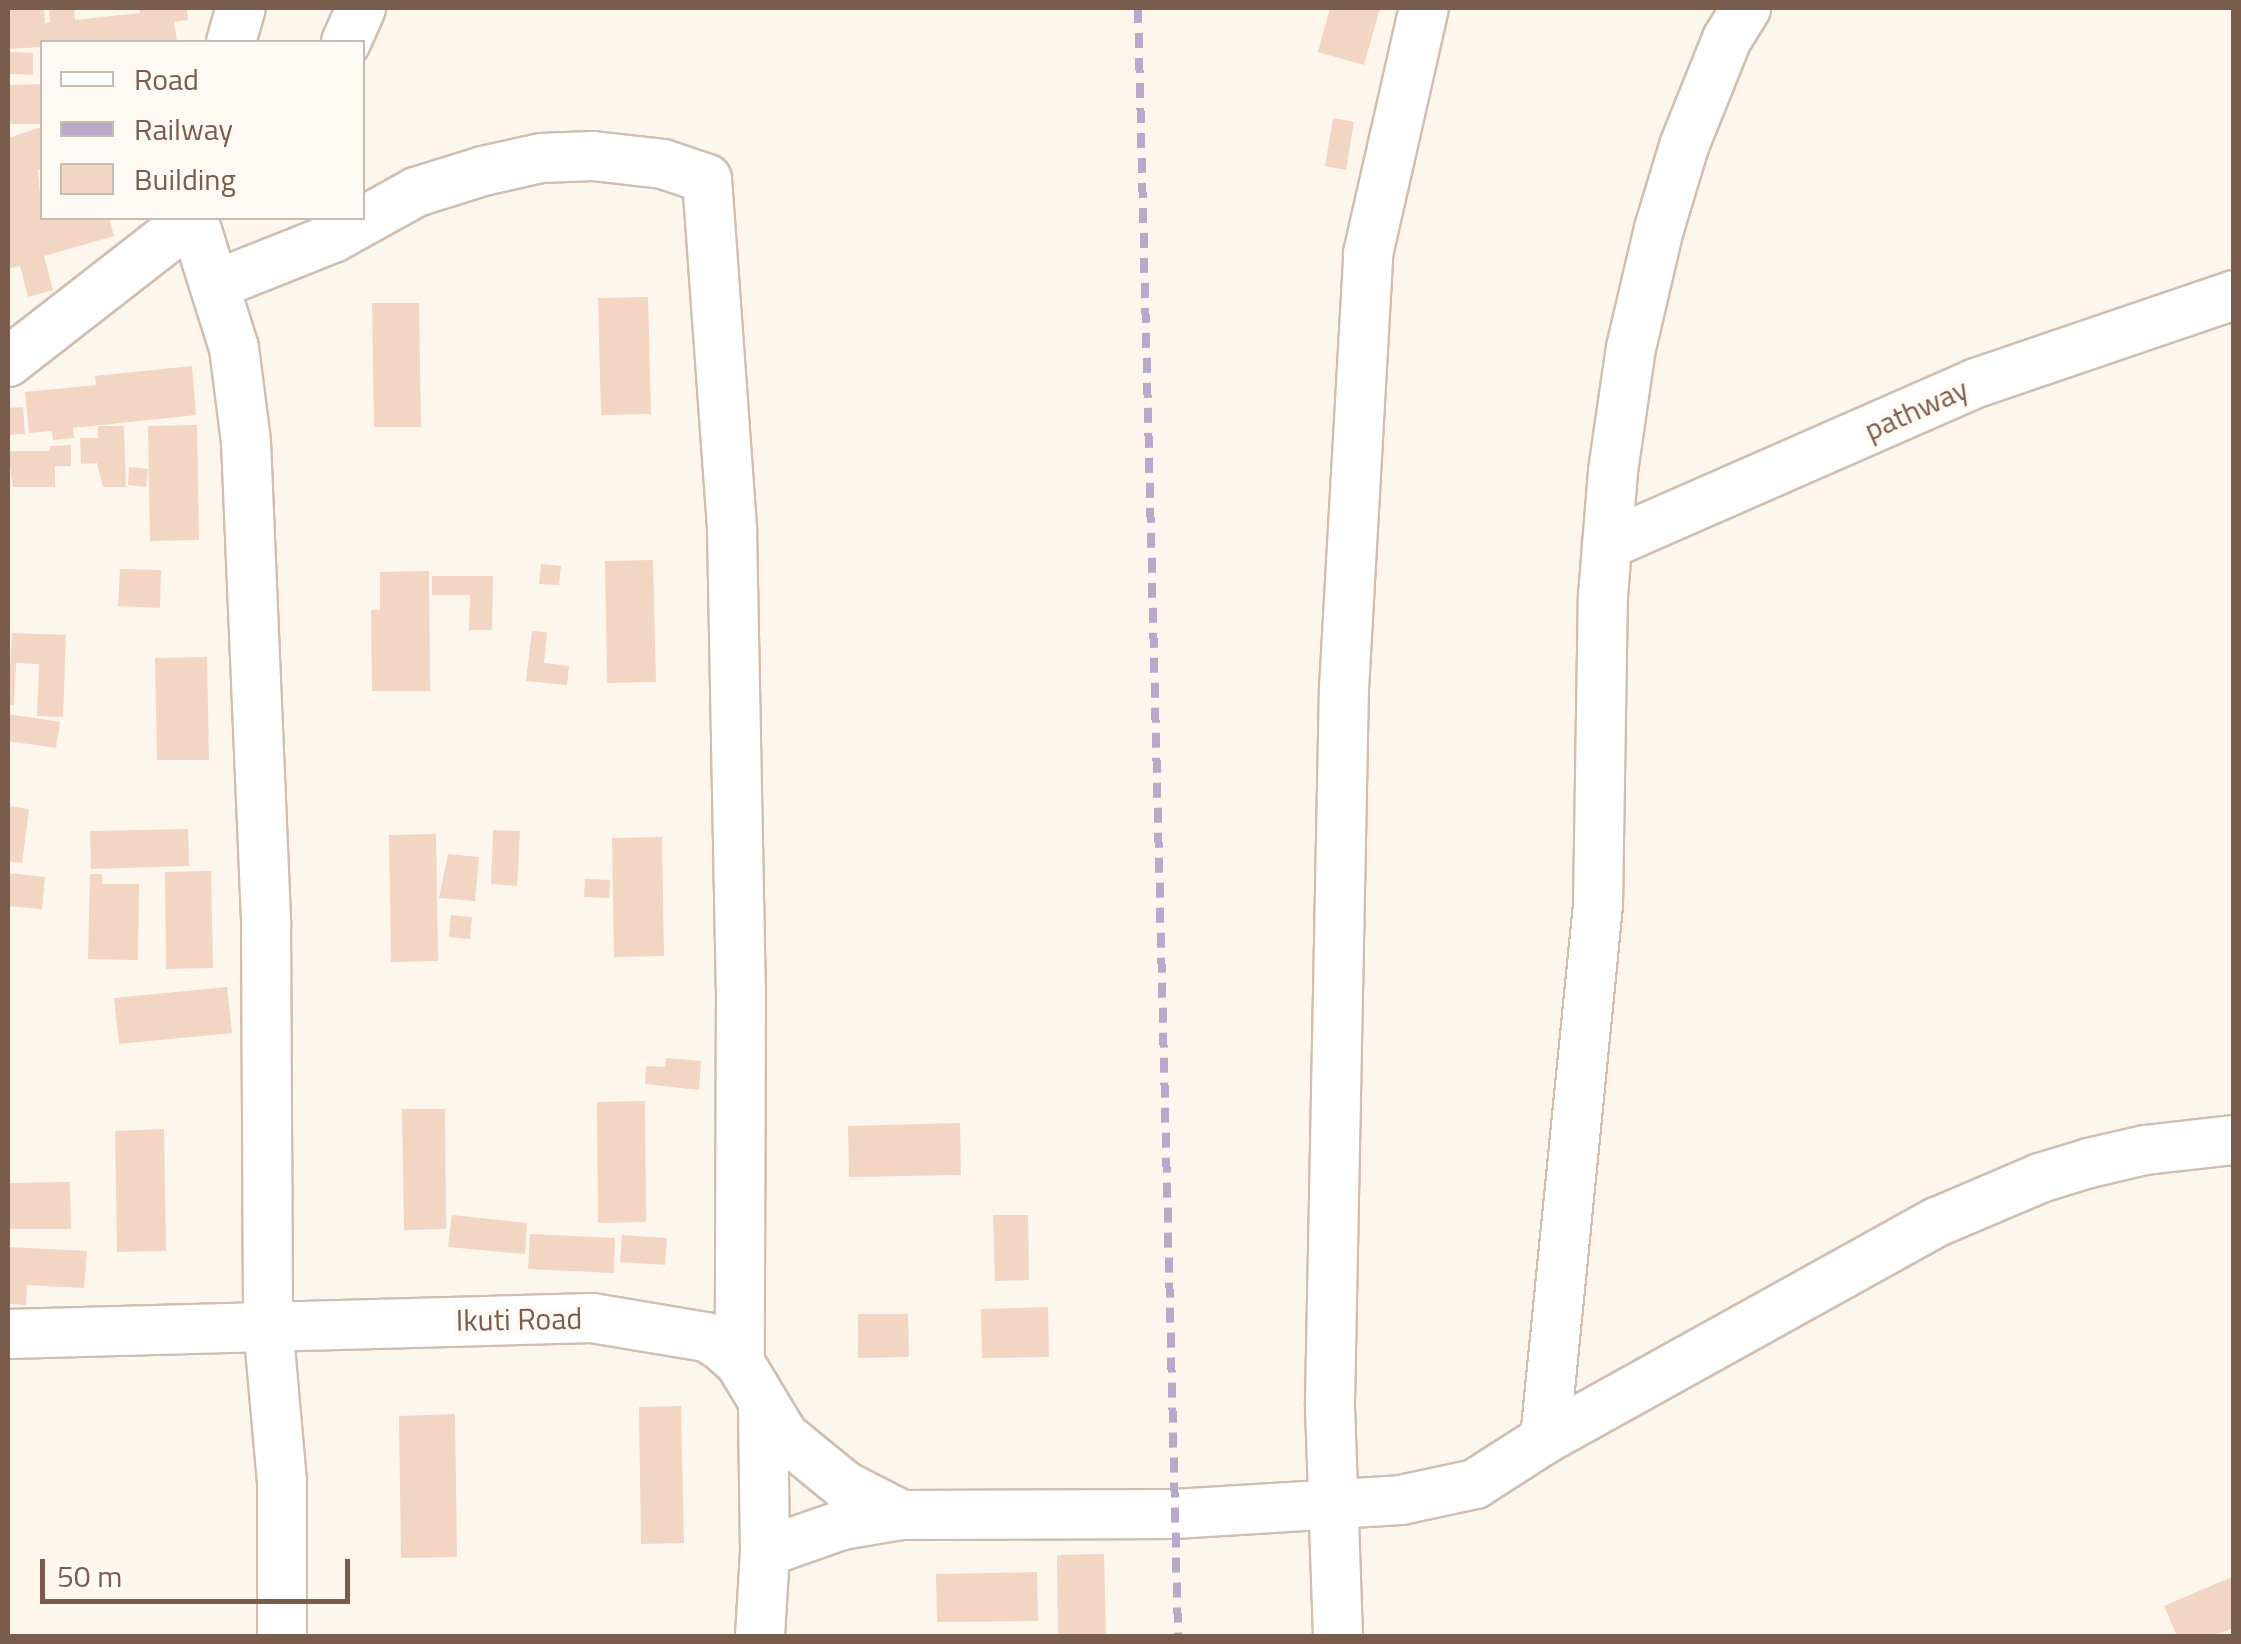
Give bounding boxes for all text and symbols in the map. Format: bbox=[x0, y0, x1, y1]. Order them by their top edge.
legend bbox=[40, 40, 365, 220]
text: Road bbox=[134, 56, 199, 102]
text: Railway bbox=[134, 106, 233, 152]
text: Building bbox=[134, 156, 236, 202]
street label: pathway bbox=[1859, 370, 1973, 448]
street label: Ikuti Road bbox=[456, 1300, 582, 1338]
scale bar bbox=[45, 1539, 355, 1601]
text: 50 m bbox=[57, 1553, 122, 1599]

